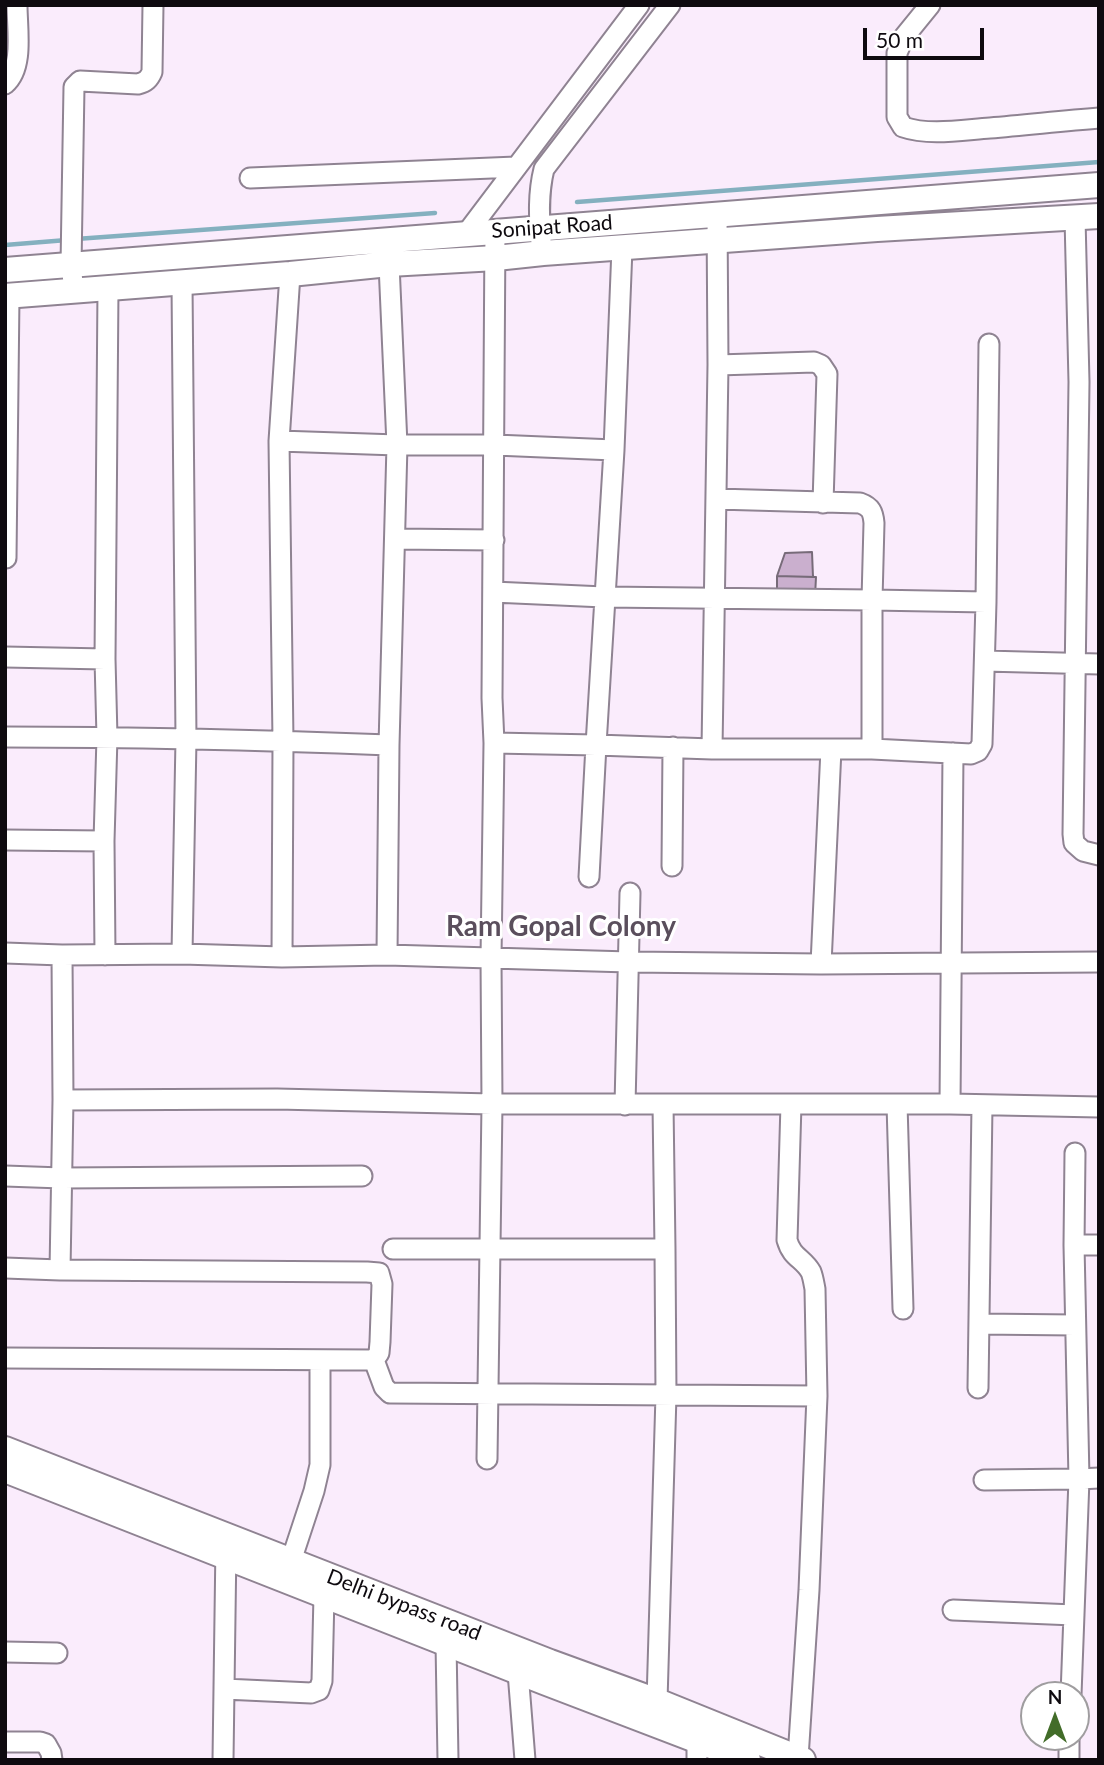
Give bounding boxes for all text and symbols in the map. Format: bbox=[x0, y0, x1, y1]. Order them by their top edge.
scale bar bbox=[866, 14, 987, 58]
text: 50 m bbox=[876, 27, 923, 52]
street label: Sonipat Road bbox=[490, 210, 614, 244]
district label: Ram Gopal Colony bbox=[446, 910, 676, 944]
street label: Delhi bypass road bbox=[323, 1564, 485, 1646]
north arrow bbox=[1020, 1681, 1090, 1751]
text: N bbox=[1048, 1685, 1062, 1708]

